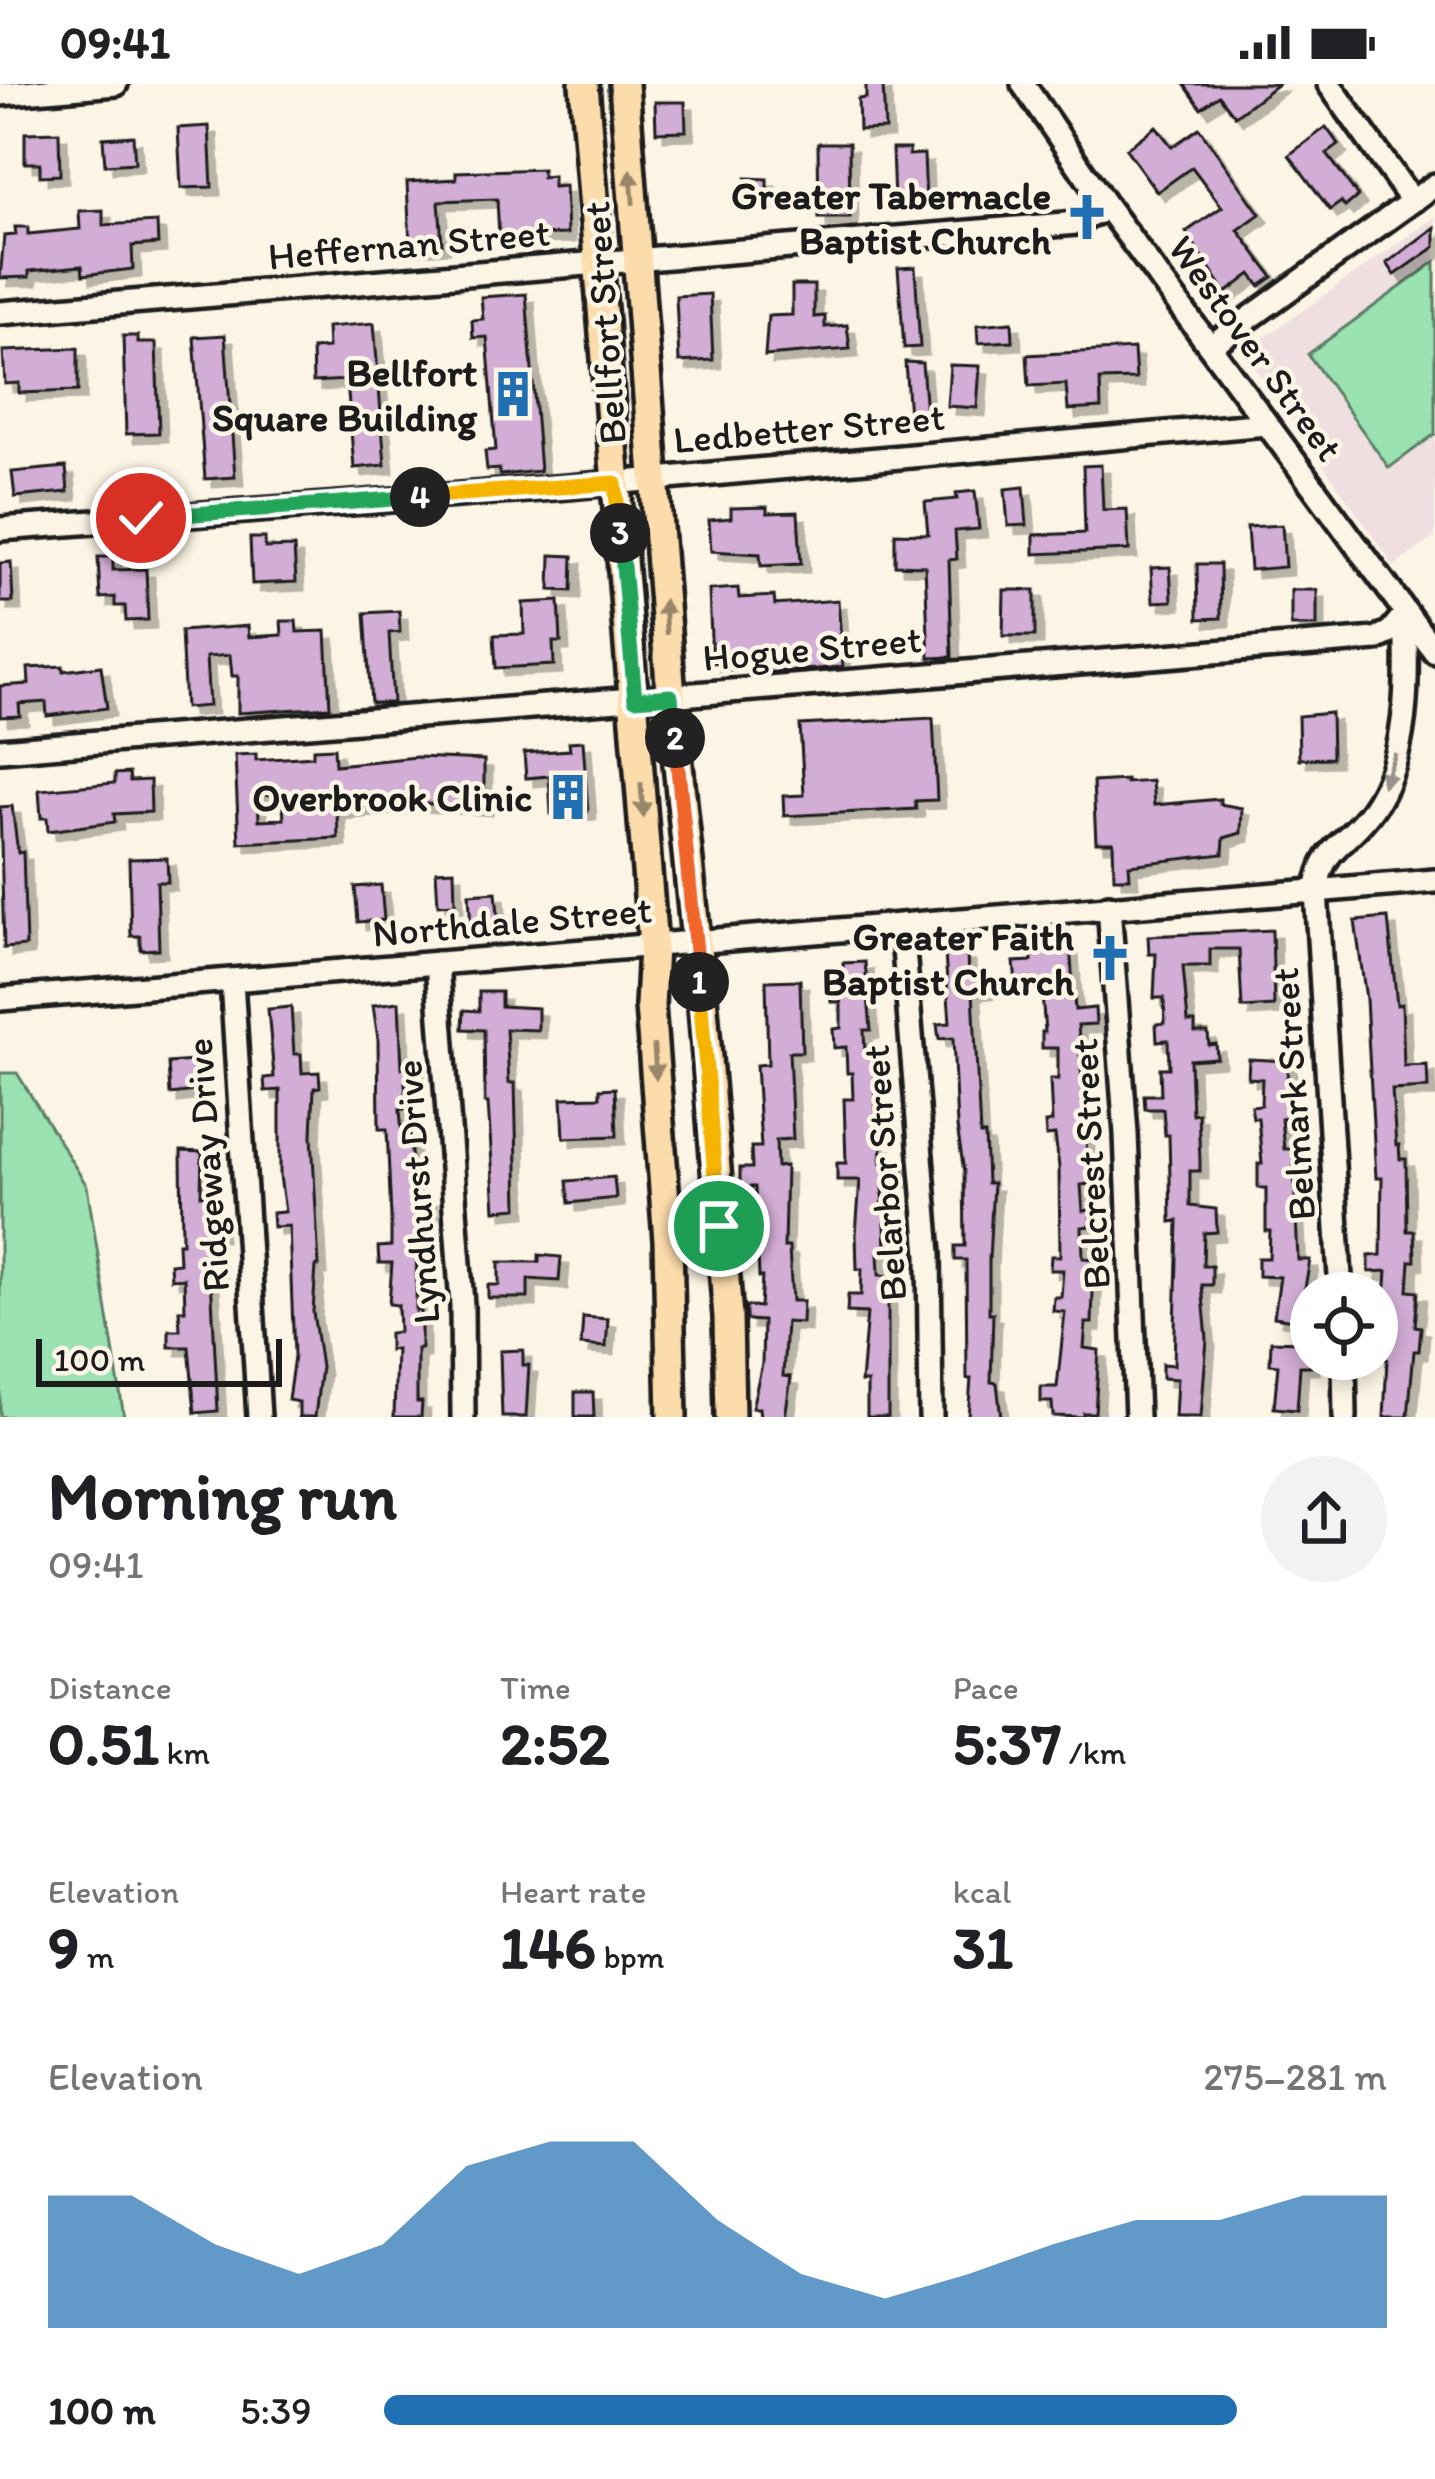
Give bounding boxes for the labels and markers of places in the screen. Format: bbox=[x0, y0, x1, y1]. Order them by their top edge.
place label: Greater Tabernacle Baptist Church bbox=[731, 172, 1051, 264]
church icon: Greater Tabernacle Baptist Church bbox=[1062, 192, 1112, 242]
place label: Bellfort Square Building bbox=[212, 349, 478, 441]
building icon: Bellfort Square Building bbox=[488, 369, 538, 419]
pin bbox=[90, 467, 192, 569]
pin: 4 bbox=[390, 467, 450, 527]
pin: 3 bbox=[590, 503, 650, 563]
pin: 2 bbox=[645, 708, 705, 768]
building icon: Overbrook Clinic bbox=[543, 772, 593, 822]
place label: Overbrook Clinic bbox=[252, 774, 532, 821]
place label: Greater Faith Baptist Church bbox=[822, 913, 1074, 1005]
church icon: Greater Faith Baptist Church bbox=[1085, 933, 1135, 983]
pin: 1 bbox=[669, 952, 729, 1012]
pin bbox=[668, 1175, 770, 1277]

